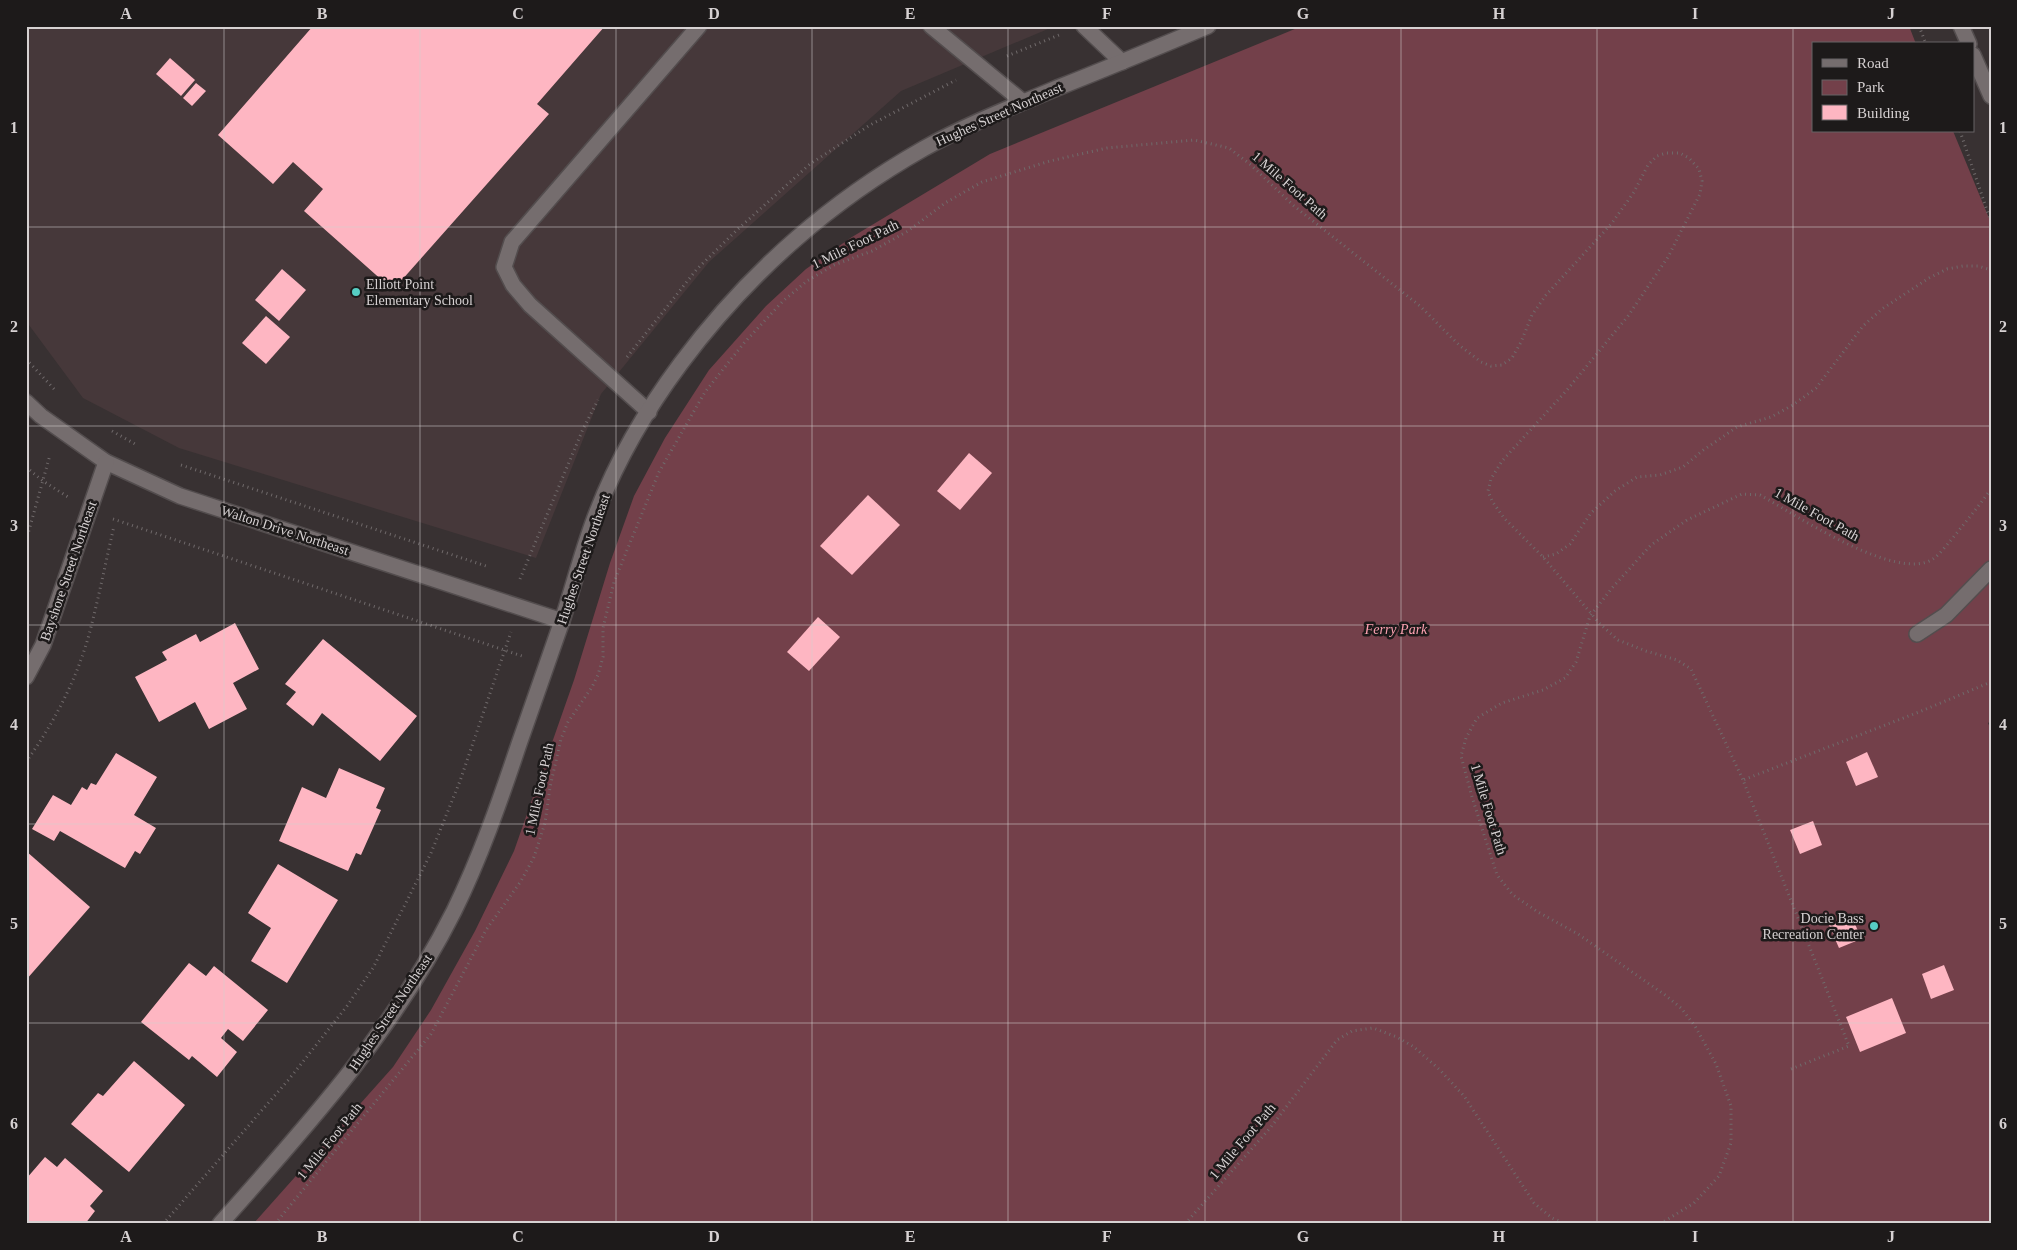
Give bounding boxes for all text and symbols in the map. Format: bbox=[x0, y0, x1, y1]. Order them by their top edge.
text: A bbox=[120, 5, 132, 22]
text: B bbox=[317, 5, 328, 22]
text: C bbox=[512, 5, 524, 22]
text: D bbox=[708, 5, 720, 22]
text: E bbox=[905, 5, 915, 22]
text: F bbox=[1102, 5, 1112, 22]
text: G bbox=[1297, 5, 1310, 22]
text: H bbox=[1493, 5, 1506, 22]
text: I bbox=[1692, 5, 1698, 22]
text: J bbox=[1887, 5, 1895, 22]
legend bbox=[1812, 42, 1974, 132]
text: Road bbox=[1857, 55, 1889, 71]
text: Park bbox=[1857, 79, 1885, 95]
street label: Hughes Street Northeast bbox=[934, 80, 1065, 149]
text: Building bbox=[1857, 105, 1910, 121]
text: 1 bbox=[10, 119, 18, 136]
text: 1 bbox=[1999, 119, 2007, 136]
street label: 1 Mile Foot Path bbox=[1249, 149, 1330, 222]
street label: 1 Mile Foot Path bbox=[809, 217, 901, 272]
place label: Elliott Point Elementary School bbox=[366, 277, 473, 308]
marker: Elliott Point Elementary School bbox=[350, 286, 362, 298]
text: 2 bbox=[10, 318, 18, 335]
text: 2 bbox=[1999, 318, 2007, 335]
street label: 1 Mile Foot Path bbox=[1772, 485, 1862, 544]
street label: Hughes Street Northeast bbox=[554, 492, 613, 626]
street label: Bayshore Street Northeast bbox=[37, 499, 100, 643]
street label: Walton Drive Northeast bbox=[219, 503, 351, 558]
text: 3 bbox=[10, 517, 18, 534]
text: 3 bbox=[1999, 517, 2007, 534]
park label: Ferry Park bbox=[1364, 622, 1428, 637]
text: 4 bbox=[10, 716, 18, 733]
text: 4 bbox=[1999, 716, 2007, 733]
street label: 1 Mile Foot Path bbox=[522, 741, 557, 837]
street label: 1 Mile Foot Path bbox=[1468, 762, 1510, 857]
place label: Docie Bass Recreation Center bbox=[1763, 911, 1864, 942]
text: 5 bbox=[10, 915, 18, 932]
text: 5 bbox=[1999, 915, 2007, 932]
marker: Docie Bass Recreation Center bbox=[1868, 920, 1880, 932]
street label: Hughes Street Northeast bbox=[346, 951, 435, 1073]
street label: 1 Mile Foot Path bbox=[294, 1100, 365, 1183]
street label: 1 Mile Foot Path bbox=[1206, 1100, 1279, 1182]
text: 6 bbox=[10, 1115, 18, 1132]
text: 6 bbox=[1999, 1115, 2007, 1132]
text: A bbox=[120, 1228, 132, 1245]
text: B bbox=[317, 1228, 328, 1245]
text: C bbox=[512, 1228, 524, 1245]
text: D bbox=[708, 1228, 720, 1245]
text: E bbox=[905, 1228, 915, 1245]
text: F bbox=[1102, 1228, 1112, 1245]
text: G bbox=[1297, 1228, 1310, 1245]
text: H bbox=[1493, 1228, 1506, 1245]
text: I bbox=[1692, 1228, 1698, 1245]
text: J bbox=[1887, 1228, 1895, 1245]

